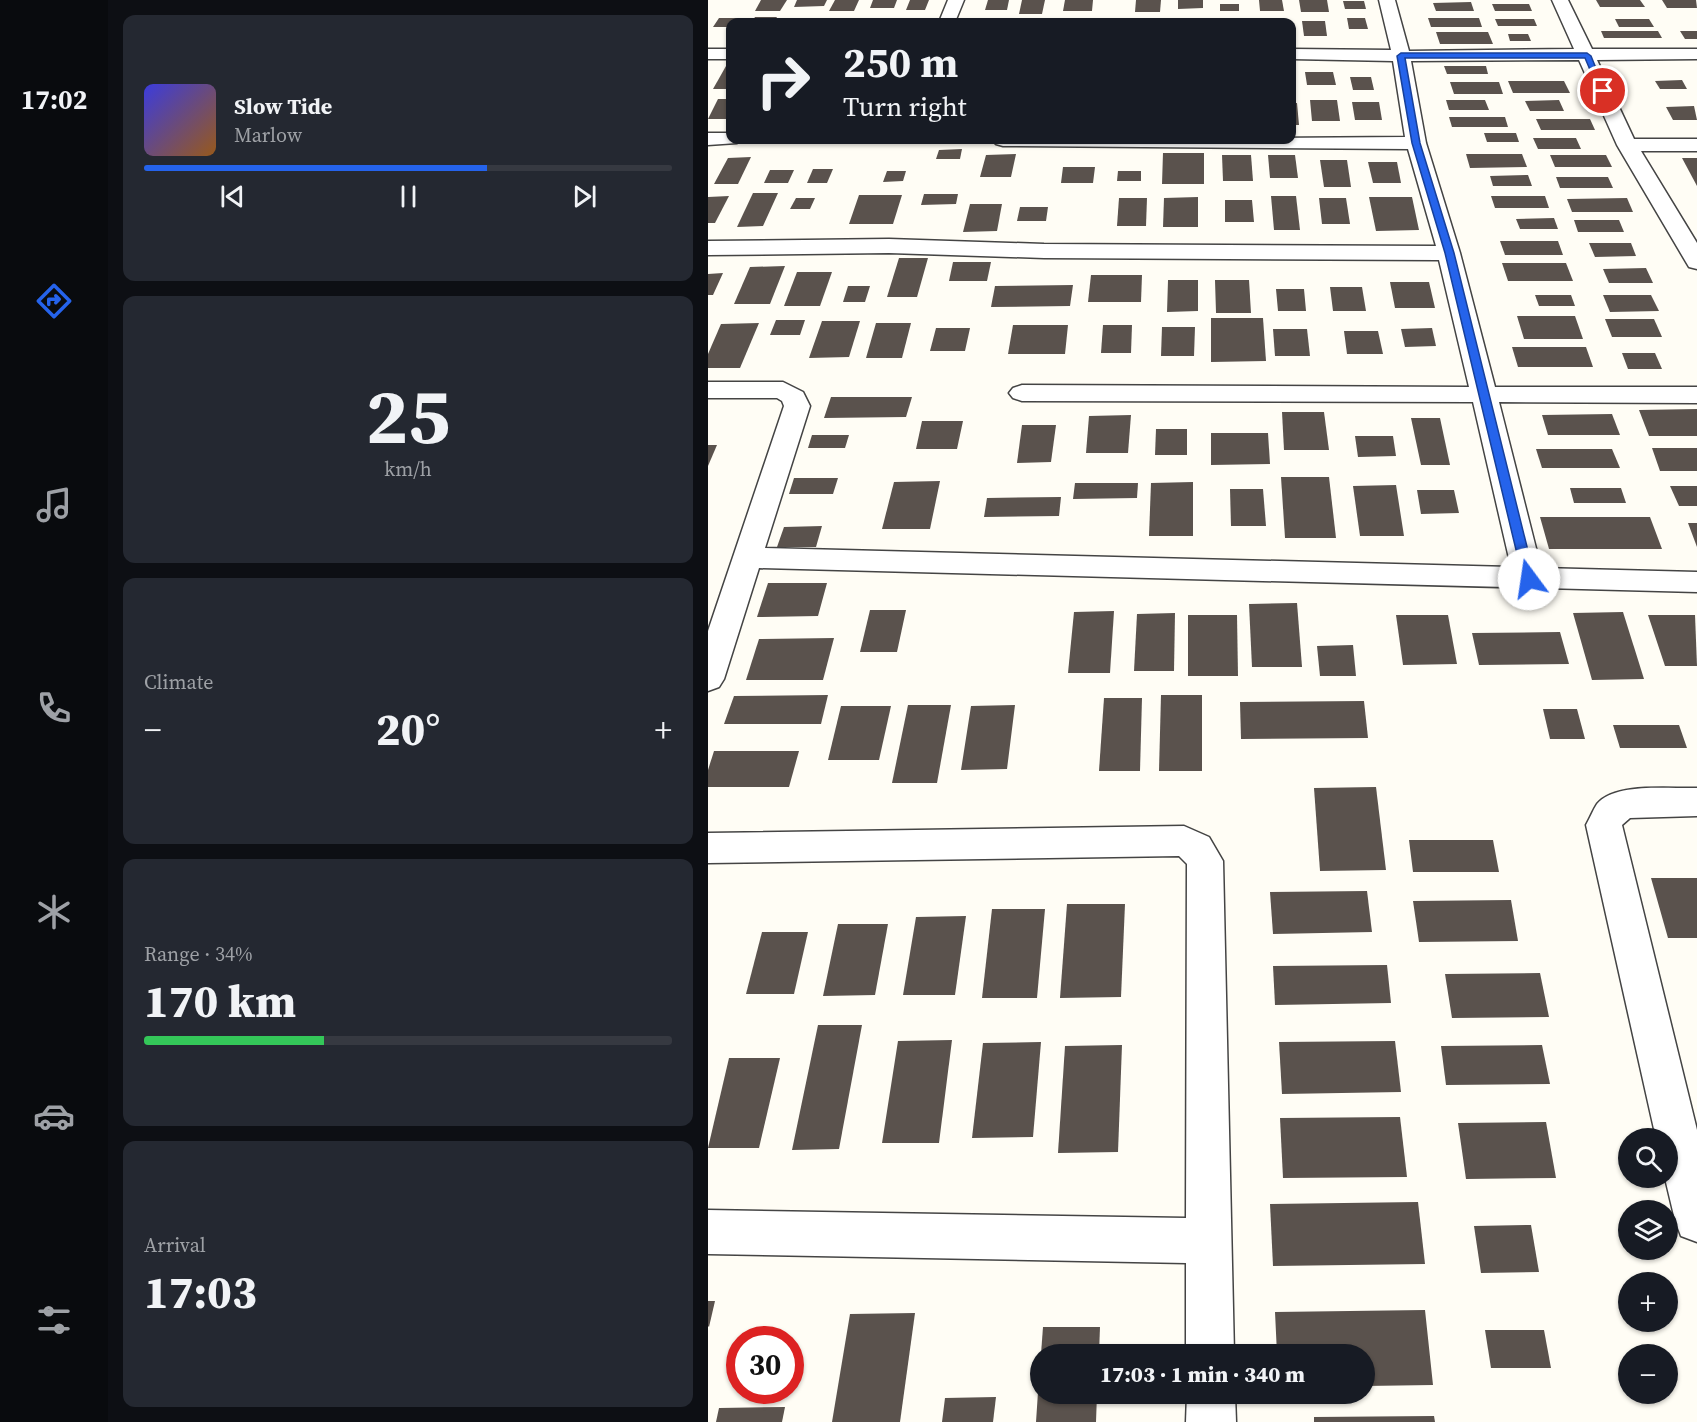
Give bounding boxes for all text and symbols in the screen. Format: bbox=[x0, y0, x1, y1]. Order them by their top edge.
text: 250 m bbox=[843, 33, 958, 91]
icon: right bbox=[744, 42, 822, 120]
pin bbox=[1577, 65, 1628, 116]
icon: arrive bbox=[1586, 74, 1619, 107]
text: 17:02 bbox=[21, 81, 87, 118]
text: Turn right bbox=[843, 88, 967, 125]
text: Slow Tide bbox=[234, 91, 332, 121]
text: Marlow bbox=[234, 121, 302, 149]
icon: previous bbox=[216, 180, 249, 213]
icon: pause bbox=[392, 180, 425, 213]
icon: next bbox=[568, 180, 601, 213]
icon: directions bbox=[33, 280, 75, 322]
text: 25 bbox=[366, 362, 450, 469]
text: km/h bbox=[384, 455, 432, 483]
icon: music bbox=[33, 484, 75, 526]
position arrow bbox=[1497, 547, 1561, 611]
text: Climate bbox=[144, 668, 213, 696]
icon: phone bbox=[33, 687, 75, 729]
text: 20° bbox=[376, 698, 440, 760]
text: − bbox=[144, 707, 162, 752]
text: + bbox=[654, 707, 672, 752]
icon: climate bbox=[33, 891, 75, 933]
text: Range · 34% bbox=[144, 940, 253, 968]
text: 170 km bbox=[144, 970, 296, 1032]
icon: car bbox=[33, 1095, 75, 1137]
map controls bbox=[1618, 1128, 1678, 1404]
button: search bbox=[1618, 1128, 1678, 1188]
button: layers bbox=[1618, 1200, 1678, 1260]
text: Arrival bbox=[144, 1231, 206, 1259]
text: 17:03 bbox=[144, 1261, 257, 1323]
button: + bbox=[1618, 1272, 1678, 1332]
icon: filters bbox=[33, 1299, 75, 1341]
speed limit sign: 30 bbox=[726, 1326, 804, 1404]
button: − bbox=[1618, 1344, 1678, 1404]
text: 17:03 · 1 min · 340 m bbox=[1100, 1359, 1305, 1389]

